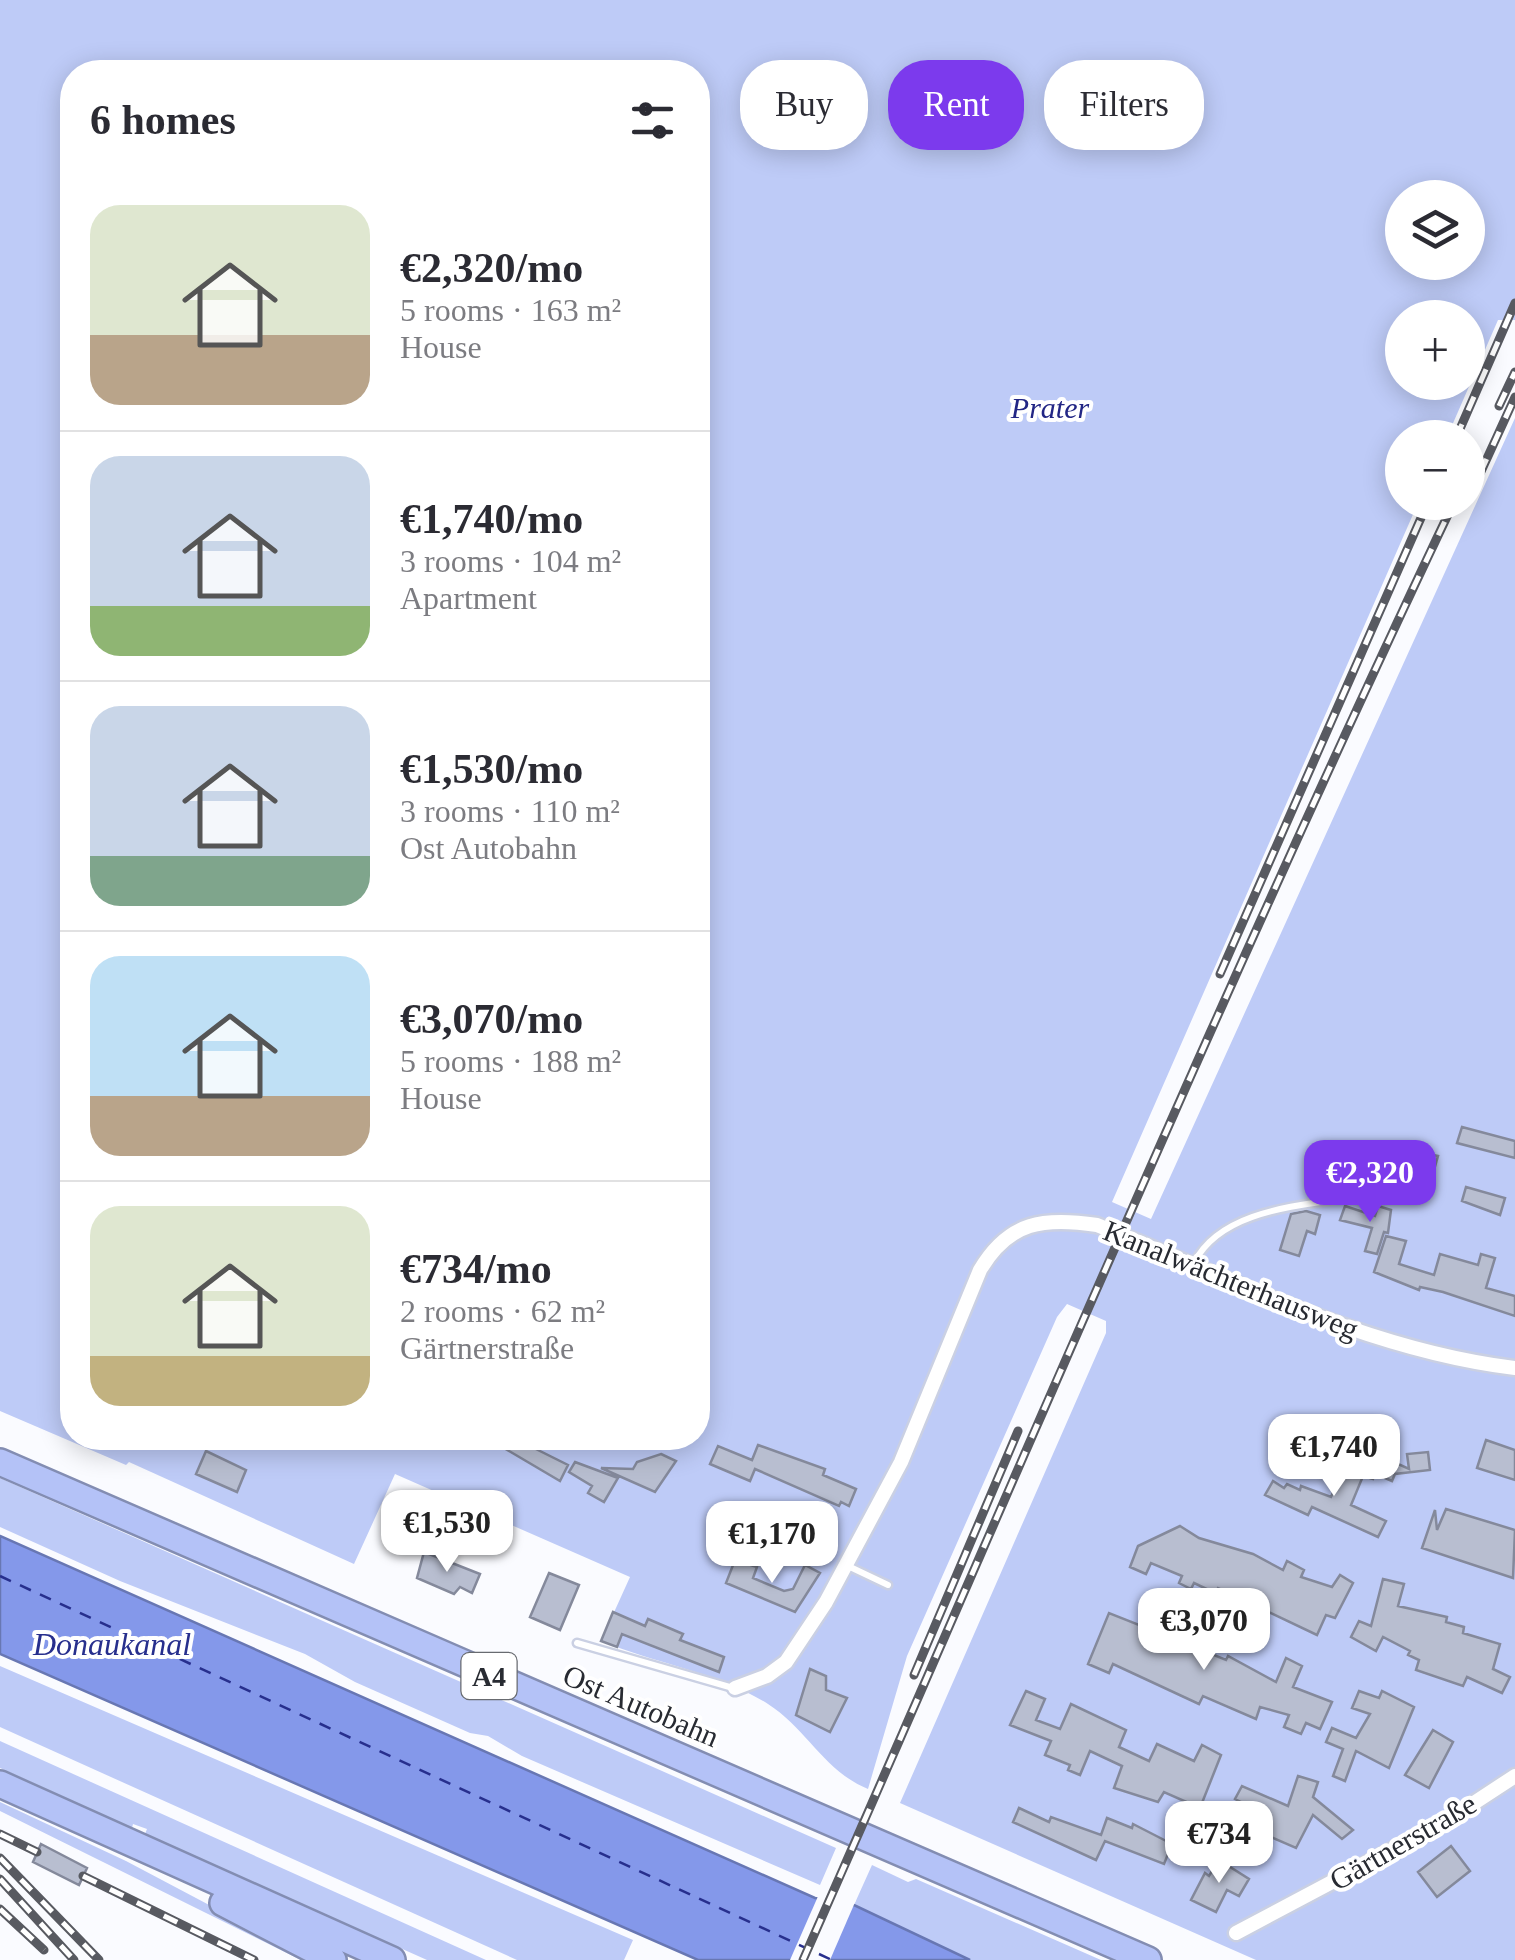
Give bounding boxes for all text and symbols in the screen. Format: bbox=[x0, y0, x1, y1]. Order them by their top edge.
chip: Buy bbox=[740, 60, 868, 150]
chip: Rent bbox=[888, 60, 1024, 150]
chip: Filters bbox=[1044, 60, 1204, 150]
icon: filters bbox=[625, 93, 680, 148]
text: 6 homes bbox=[90, 97, 236, 143]
map controls bbox=[1385, 180, 1485, 520]
button: layers bbox=[1385, 180, 1485, 280]
icon: home bbox=[170, 245, 290, 365]
text: €2,320/mo bbox=[400, 245, 583, 291]
text: 5 rooms · 163 m² bbox=[400, 292, 621, 328]
button: + bbox=[1385, 300, 1485, 400]
text: House bbox=[400, 329, 482, 365]
park label: Prater bbox=[1010, 391, 1089, 424]
button: − bbox=[1385, 420, 1485, 520]
icon: home bbox=[170, 496, 290, 616]
text: €1,740/mo bbox=[400, 496, 583, 542]
text: 3 rooms · 104 m² bbox=[400, 543, 621, 579]
text: Apartment bbox=[400, 580, 537, 616]
icon: home bbox=[170, 746, 290, 866]
text: €1,530/mo bbox=[400, 746, 583, 792]
text: 3 rooms · 110 m² bbox=[400, 793, 620, 829]
text: Ost Autobahn bbox=[400, 830, 577, 866]
icon: home bbox=[170, 996, 290, 1116]
text: €3,070/mo bbox=[400, 996, 583, 1042]
text: 5 rooms · 188 m² bbox=[400, 1043, 621, 1079]
text: House bbox=[400, 1080, 482, 1116]
pin: €2,320 bbox=[1289, 1140, 1451, 1225]
text: €2,320 bbox=[1326, 1154, 1414, 1190]
street label: Kanalwächterhausweg bbox=[1099, 1213, 1363, 1346]
icon: home bbox=[170, 1246, 290, 1366]
text: €734/mo bbox=[400, 1246, 552, 1292]
text: 2 rooms · 62 m² bbox=[400, 1293, 605, 1329]
text: Gärtnerstraße bbox=[400, 1330, 574, 1366]
pin: €1,740 bbox=[1253, 1414, 1415, 1499]
text: €1,740 bbox=[1290, 1428, 1378, 1464]
pin: €1,530 bbox=[366, 1490, 528, 1575]
pin: €1,170 bbox=[691, 1501, 853, 1586]
text: €1,530 bbox=[403, 1504, 491, 1540]
text: €1,170 bbox=[728, 1515, 816, 1551]
pin: €3,070 bbox=[1123, 1588, 1285, 1673]
text: €3,070 bbox=[1160, 1602, 1248, 1638]
water label: Donaukanal bbox=[32, 1626, 191, 1662]
road number: A4 bbox=[462, 1653, 516, 1699]
street label: Ost Autobahn bbox=[558, 1658, 724, 1753]
street label: Gärtnerstraße bbox=[1324, 1786, 1482, 1897]
pin: €734 bbox=[1160, 1801, 1278, 1886]
text: €734 bbox=[1187, 1815, 1251, 1851]

